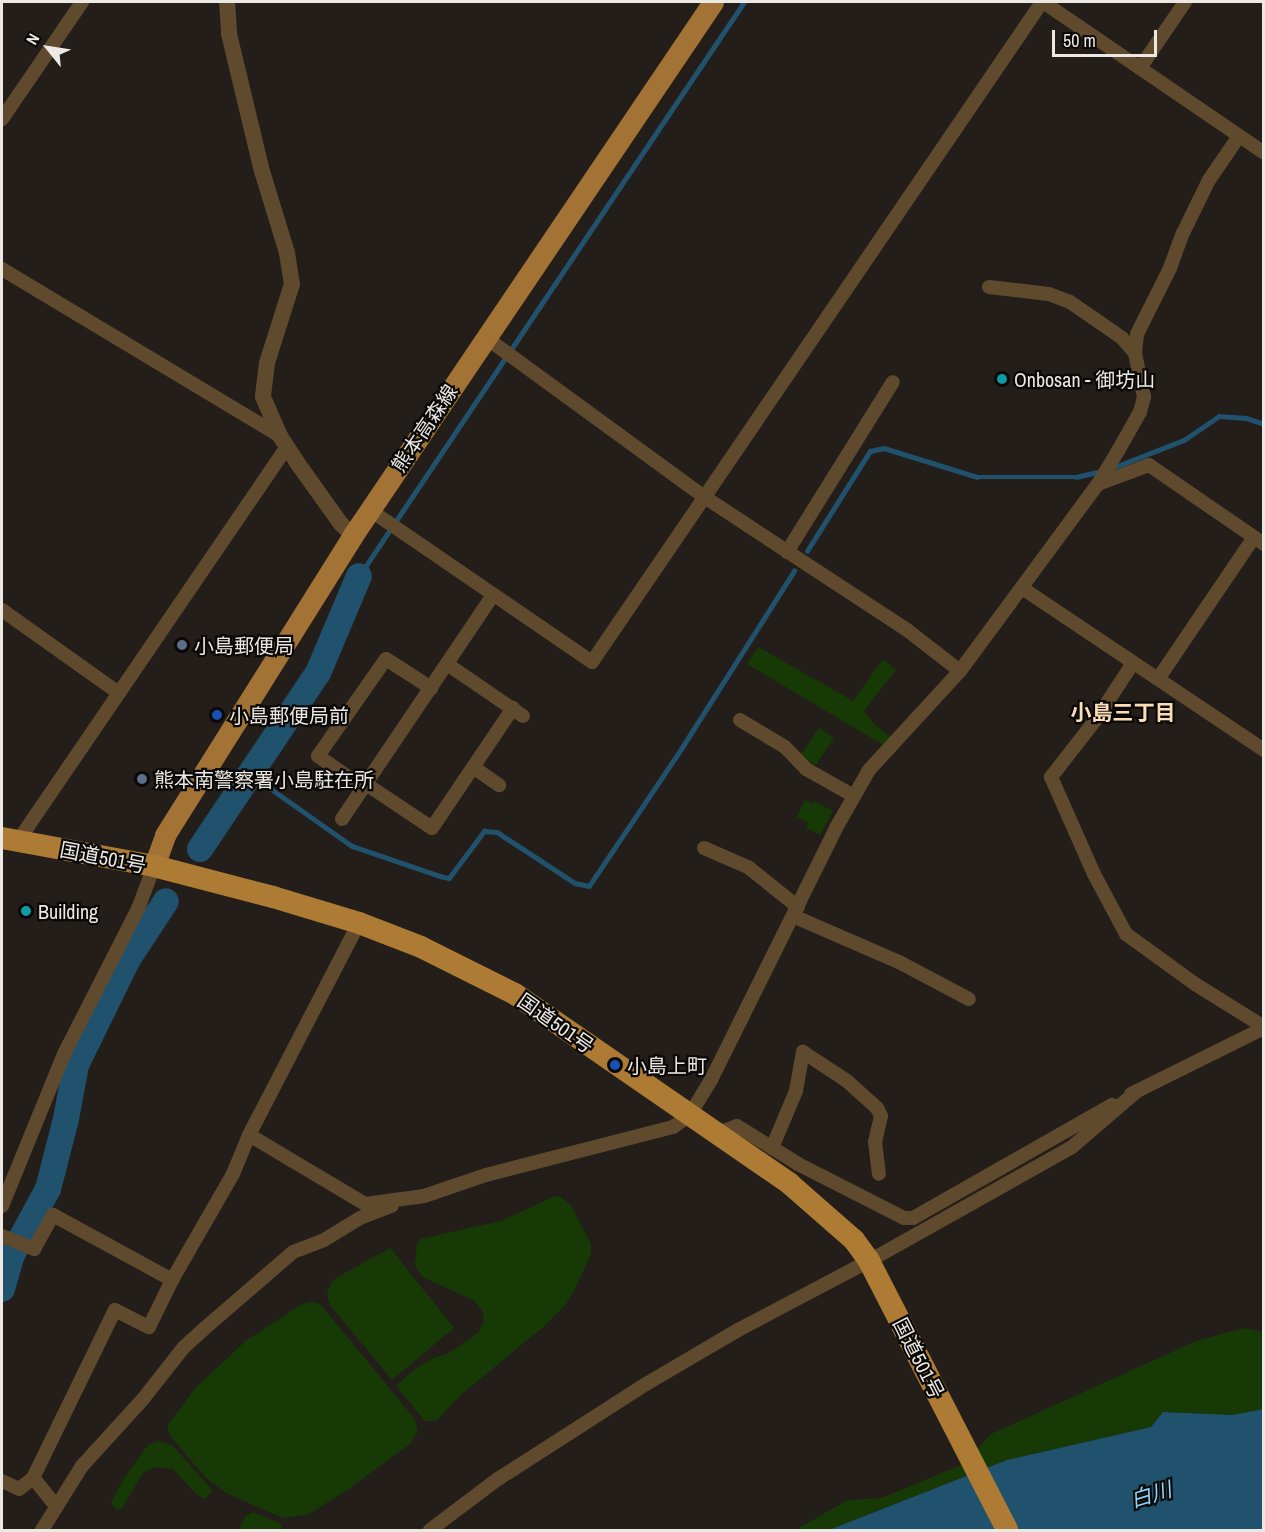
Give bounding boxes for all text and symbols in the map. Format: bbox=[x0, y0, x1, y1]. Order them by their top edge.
north arrow bbox=[18, 18, 78, 78]
scale bar bbox=[1055, 18, 1160, 56]
text: 50 m bbox=[1063, 28, 1096, 53]
text: N bbox=[21, 29, 44, 49]
place label: Onbosan - 御坊山 bbox=[1014, 367, 1155, 391]
marker: Onbosan - 御坊山 bbox=[995, 372, 1009, 386]
street label: 熊本高森線 bbox=[386, 380, 462, 476]
place label: 小島郵便局 bbox=[194, 633, 294, 657]
marker: 小島郵便局 bbox=[175, 638, 189, 652]
district label: 小島三丁目 bbox=[1071, 700, 1175, 726]
place label: 小島郵便局前 bbox=[229, 703, 349, 727]
marker: 小島郵便局前 bbox=[210, 708, 224, 722]
place label: 熊本南警察署小島駐在所 bbox=[154, 767, 374, 791]
marker: 熊本南警察署小島駐在所 bbox=[135, 772, 149, 786]
street label: 国道501号 bbox=[58, 837, 148, 877]
place label: Building bbox=[38, 899, 98, 923]
marker: Building bbox=[19, 904, 33, 918]
street label: 国道501号 bbox=[513, 988, 599, 1058]
place label: 小島上町 bbox=[627, 1053, 707, 1077]
marker: 小島上町 bbox=[608, 1058, 622, 1072]
street label: 国道501号 bbox=[888, 1314, 950, 1402]
water label: 白川 bbox=[1127, 1477, 1175, 1513]

